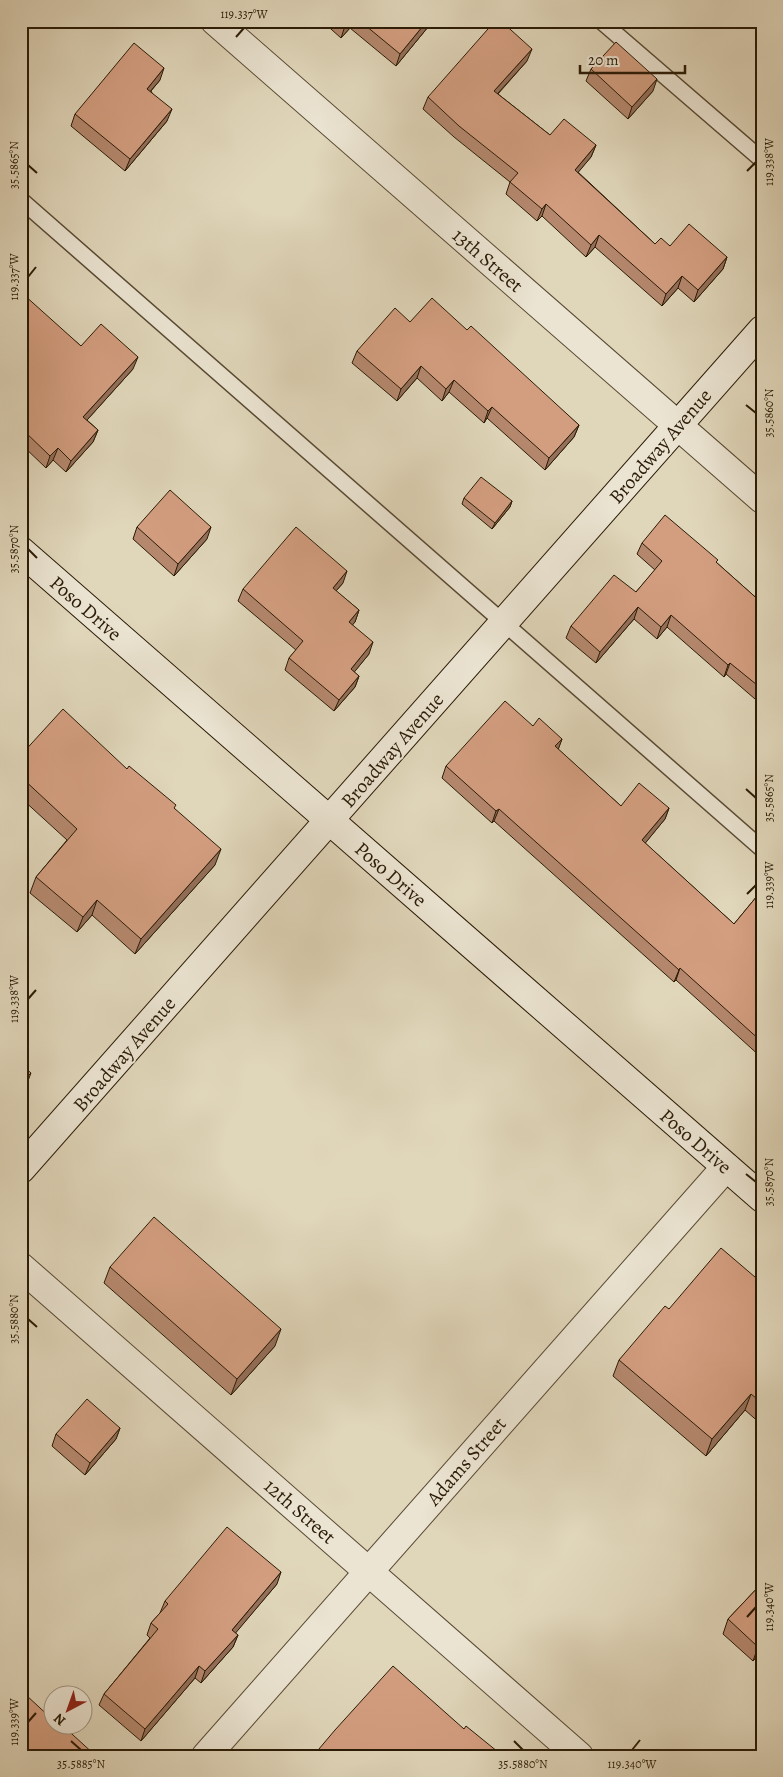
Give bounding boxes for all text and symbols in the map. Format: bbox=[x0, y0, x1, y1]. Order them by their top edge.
text: 119.337°W bbox=[220, 6, 268, 22]
scale bar bbox=[580, 42, 686, 74]
text: 20 m bbox=[588, 50, 619, 70]
text: 119.338°W bbox=[761, 137, 777, 186]
text: 35.5865°N bbox=[6, 141, 22, 189]
street label: 13th Street bbox=[447, 222, 529, 299]
text: 119.337°W bbox=[6, 253, 22, 301]
street label: Broadway Avenue bbox=[603, 383, 718, 510]
text: 35.5860°N bbox=[761, 388, 777, 437]
text: 35.5870°N bbox=[6, 524, 22, 573]
street label: Poso Drive bbox=[44, 570, 127, 647]
street label: Broadway Avenue bbox=[335, 687, 450, 814]
text: 35.5865°N bbox=[761, 774, 777, 822]
street label: Poso Drive bbox=[349, 836, 432, 913]
text: 119.339°W bbox=[761, 860, 777, 909]
text: 119.338°W bbox=[6, 974, 22, 1023]
street label: Broadway Avenue bbox=[67, 991, 182, 1118]
street label: Poso Drive bbox=[654, 1103, 737, 1180]
text: 35.5870°N bbox=[761, 1157, 777, 1206]
text: 35.5880°N bbox=[6, 1294, 22, 1344]
street label: Adams Street bbox=[420, 1411, 513, 1512]
street label: 12th Street bbox=[258, 1473, 342, 1550]
text: 119.340°W bbox=[761, 1582, 777, 1631]
north arrow bbox=[42, 1684, 92, 1734]
text: 119.339°W bbox=[6, 1697, 22, 1746]
text: N bbox=[50, 1709, 70, 1730]
text: 35.5885°N bbox=[57, 1756, 105, 1772]
text: 35.5880°N bbox=[498, 1756, 548, 1772]
text: 119.340°W bbox=[608, 1756, 657, 1772]

